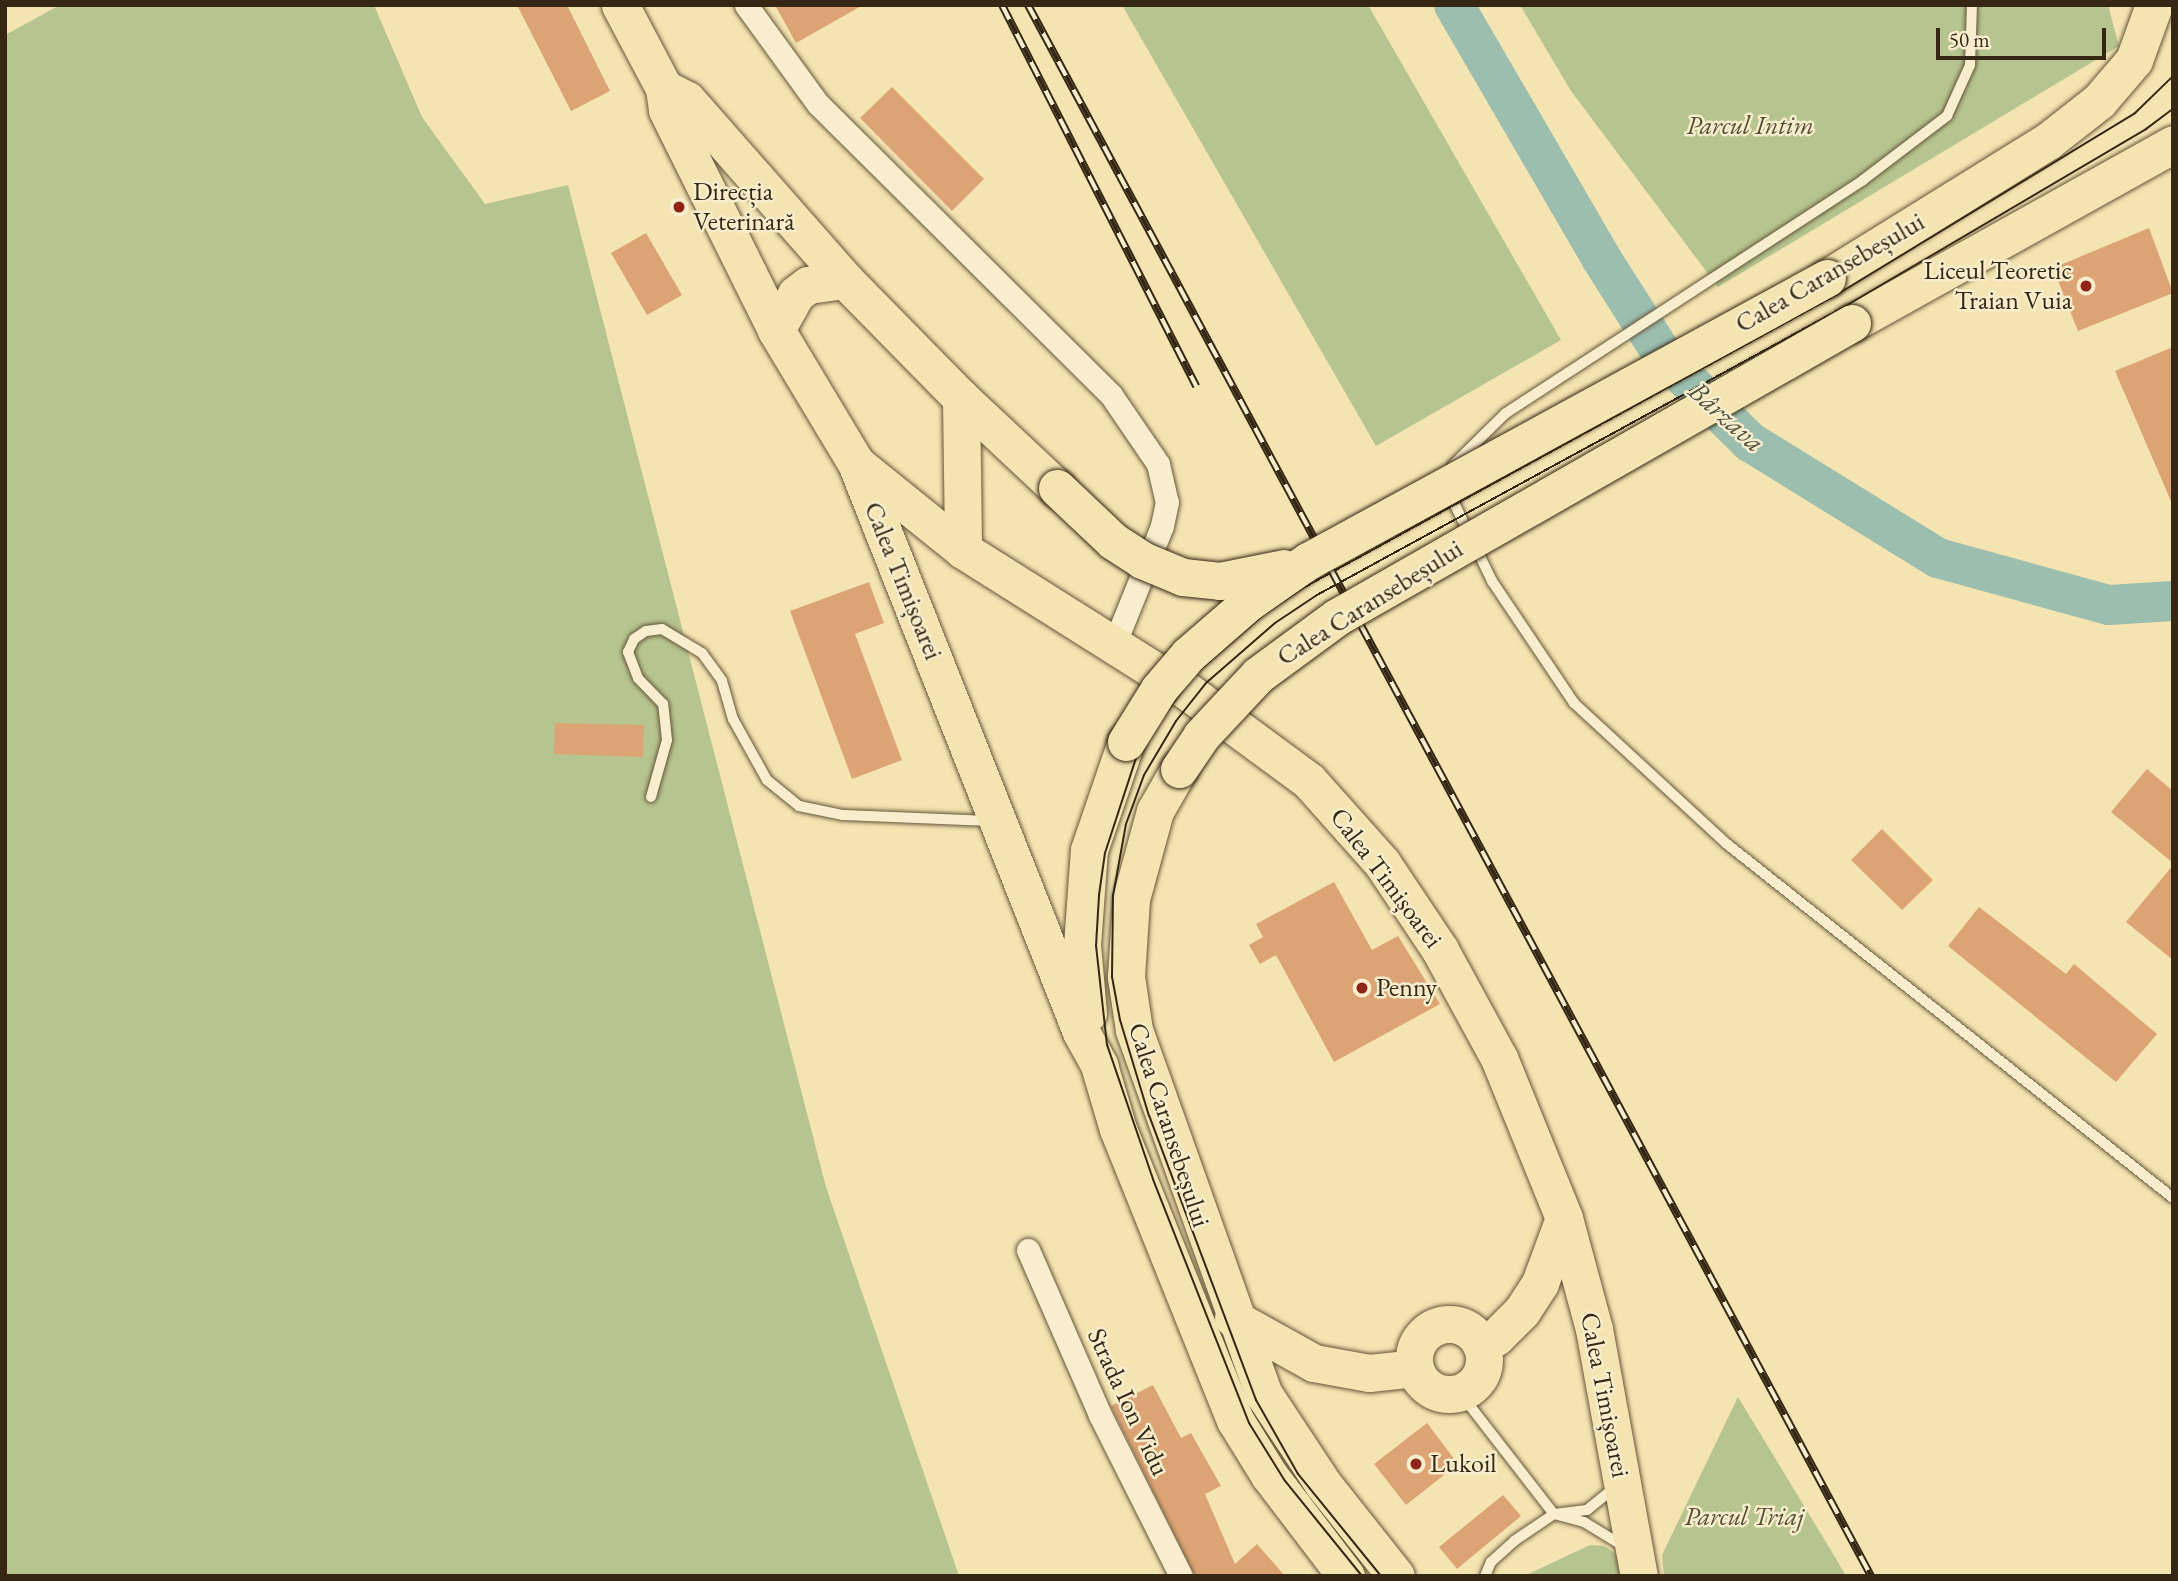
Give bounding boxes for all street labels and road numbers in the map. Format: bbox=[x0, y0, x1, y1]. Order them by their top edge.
street label: Calea Caransebeșului bbox=[1730, 206, 1930, 340]
street label: Calea Timișoarei bbox=[857, 498, 949, 664]
street label: Calea Caransebeșului bbox=[1271, 533, 1469, 673]
street label: Calea Timișoarei bbox=[1323, 802, 1449, 954]
street label: Calea Caransebeșului bbox=[1121, 1019, 1217, 1231]
street label: Calea Timișoarei bbox=[1574, 1310, 1636, 1480]
street label: Strada Ion Vidu bbox=[1080, 1323, 1176, 1481]

